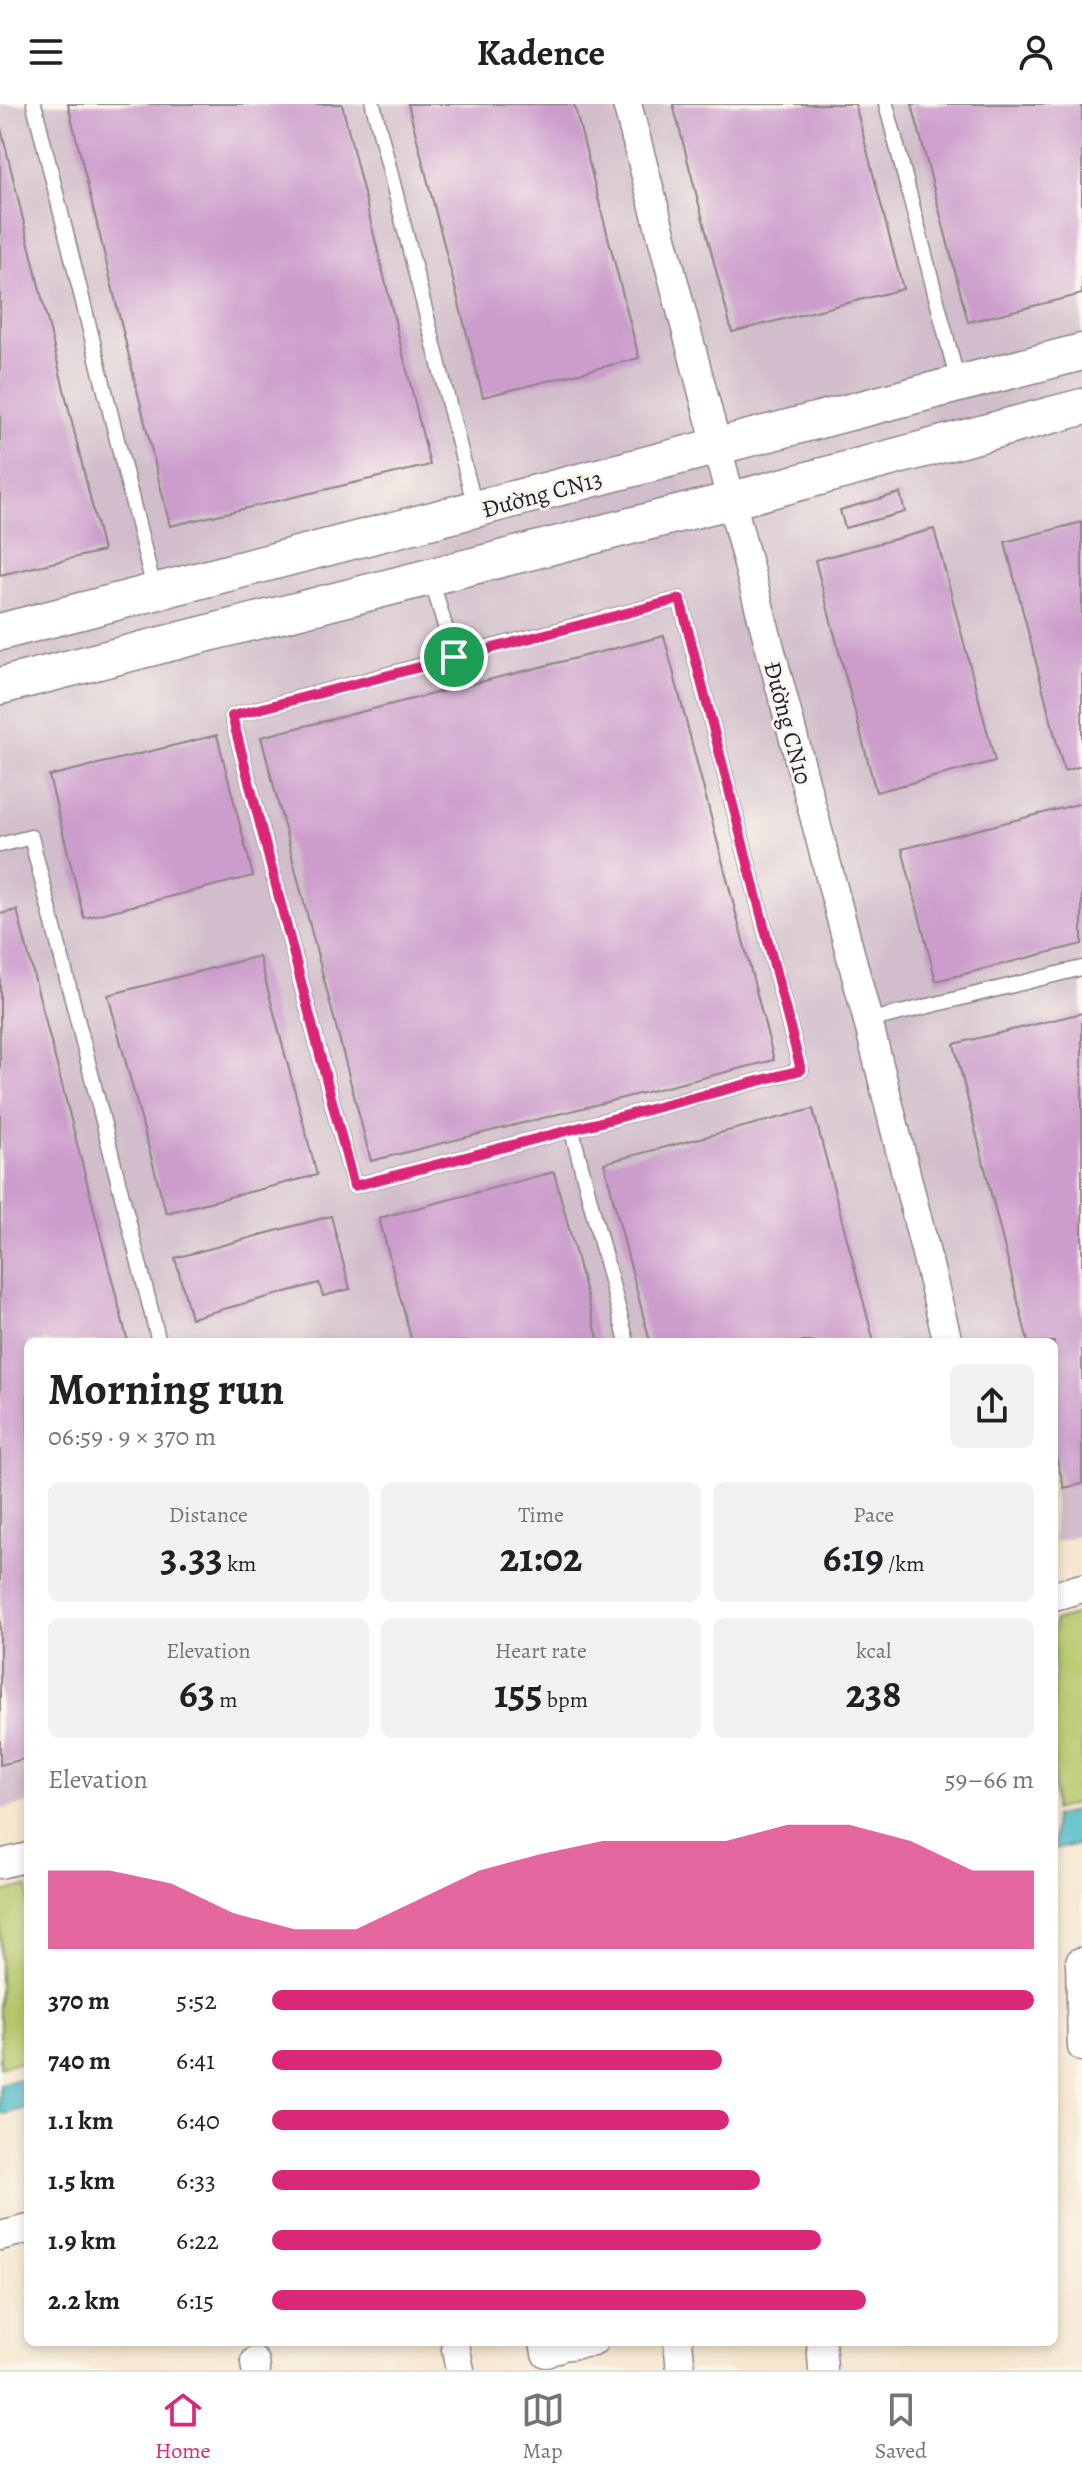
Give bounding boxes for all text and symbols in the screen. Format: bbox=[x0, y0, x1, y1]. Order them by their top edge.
text: Kadence bbox=[477, 28, 605, 77]
icon: menu bbox=[24, 30, 68, 74]
icon: person bbox=[1014, 30, 1058, 74]
street label: Đường CN13 bbox=[478, 463, 606, 525]
pin bbox=[420, 623, 488, 691]
icon: arrive bbox=[432, 635, 476, 679]
street label: Đường CN10 bbox=[756, 658, 820, 788]
text: Morning run bbox=[48, 1359, 284, 1419]
button: share bbox=[950, 1364, 1034, 1448]
text: 06:59 · 9 × 370 m bbox=[48, 1419, 216, 1454]
text: Distance bbox=[169, 1500, 248, 1530]
text: Time bbox=[518, 1500, 564, 1530]
text: Pace bbox=[853, 1500, 894, 1530]
text: 3.33 bbox=[160, 1530, 223, 1585]
text: 21:02 bbox=[500, 1530, 582, 1585]
text: 6:19 bbox=[823, 1530, 884, 1585]
text: km bbox=[223, 1549, 256, 1579]
text: /km bbox=[884, 1549, 925, 1579]
text: Elevation bbox=[166, 1636, 251, 1666]
text: Heart rate bbox=[495, 1636, 587, 1666]
text: kcal bbox=[856, 1636, 891, 1666]
text: 63 bbox=[179, 1666, 215, 1721]
text: 155 bbox=[494, 1666, 543, 1721]
text: 238 bbox=[846, 1666, 902, 1721]
text: m bbox=[215, 1685, 238, 1715]
text: bpm bbox=[543, 1685, 588, 1715]
text: Elevation bbox=[48, 1762, 148, 1797]
text: 59–66 m bbox=[944, 1762, 1034, 1797]
text: 370 m bbox=[48, 1983, 110, 2018]
text: 5:52 bbox=[176, 1983, 217, 2018]
text: 740 m bbox=[48, 2043, 111, 2078]
text: 6:41 bbox=[176, 2043, 215, 2078]
text: 1.1 km bbox=[48, 2103, 114, 2138]
text: 6:40 bbox=[176, 2103, 220, 2138]
text: 1.5 km bbox=[48, 2163, 115, 2198]
text: 6:33 bbox=[176, 2163, 216, 2198]
text: 1.9 km bbox=[48, 2223, 116, 2258]
text: 6:22 bbox=[176, 2223, 219, 2258]
text: 2.2 km bbox=[48, 2283, 120, 2318]
text: 6:15 bbox=[176, 2283, 214, 2318]
tab: Home bbox=[155, 2388, 210, 2466]
tab: Map bbox=[521, 2388, 565, 2466]
tab: Saved bbox=[875, 2388, 927, 2466]

